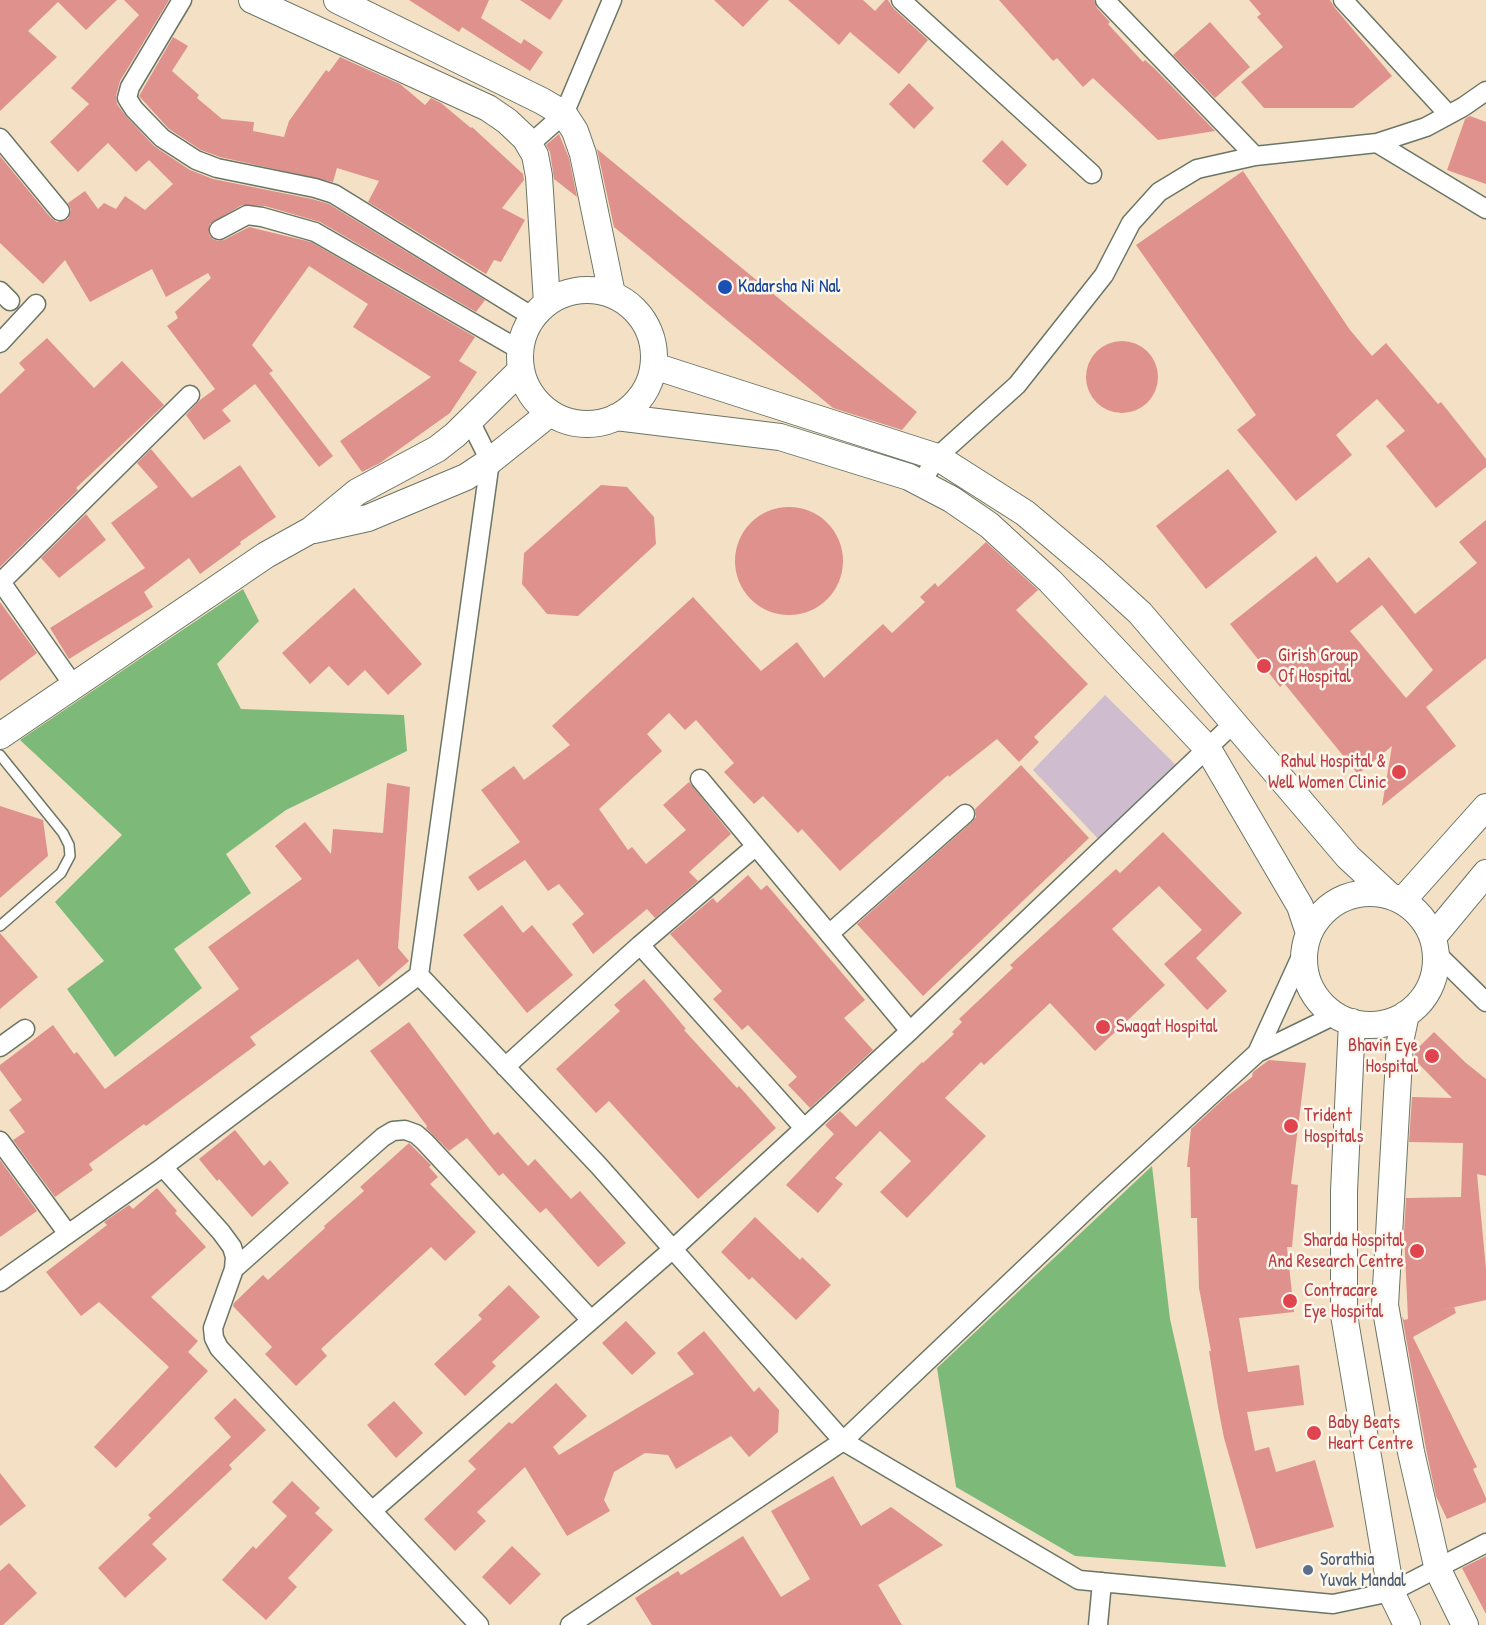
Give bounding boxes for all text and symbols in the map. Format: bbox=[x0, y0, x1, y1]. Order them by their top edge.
place label: Kadarsha Ni Nal bbox=[738, 276, 840, 298]
marker: Kadarsha Ni Nal bbox=[716, 278, 734, 296]
place label: Girish Group Of Hospital bbox=[1278, 645, 1358, 688]
marker: Girish Group Of Hospital bbox=[1255, 657, 1273, 675]
place label: Rahul Hospital & Well Women Clinic bbox=[1268, 751, 1386, 794]
marker: Rahul Hospital & Well Women Clinic bbox=[1390, 763, 1408, 781]
place label: Swagat Hospital bbox=[1116, 1016, 1217, 1038]
marker: Swagat Hospital bbox=[1094, 1018, 1112, 1036]
place label: Bhavin Eye Hospital bbox=[1348, 1035, 1418, 1078]
marker: Bhavin Eye Hospital bbox=[1423, 1047, 1441, 1065]
place label: Trident Hospitals bbox=[1304, 1105, 1363, 1148]
marker: Trident Hospitals bbox=[1282, 1117, 1300, 1135]
place label: Sharda Hospital And Research Centre bbox=[1268, 1230, 1404, 1272]
marker: Sharda Hospital And Research Centre bbox=[1408, 1242, 1426, 1260]
place label: Contracare Eye Hospital bbox=[1304, 1280, 1383, 1322]
marker: Contracare Eye Hospital bbox=[1281, 1292, 1299, 1310]
place label: Baby Beats Heart Centre bbox=[1328, 1412, 1413, 1454]
marker: Baby Beats Heart Centre bbox=[1305, 1424, 1323, 1442]
place label: Sorathia Yuvak Mandal bbox=[1320, 1549, 1406, 1592]
marker: Sorathia Yuvak Mandal bbox=[1301, 1563, 1315, 1577]

